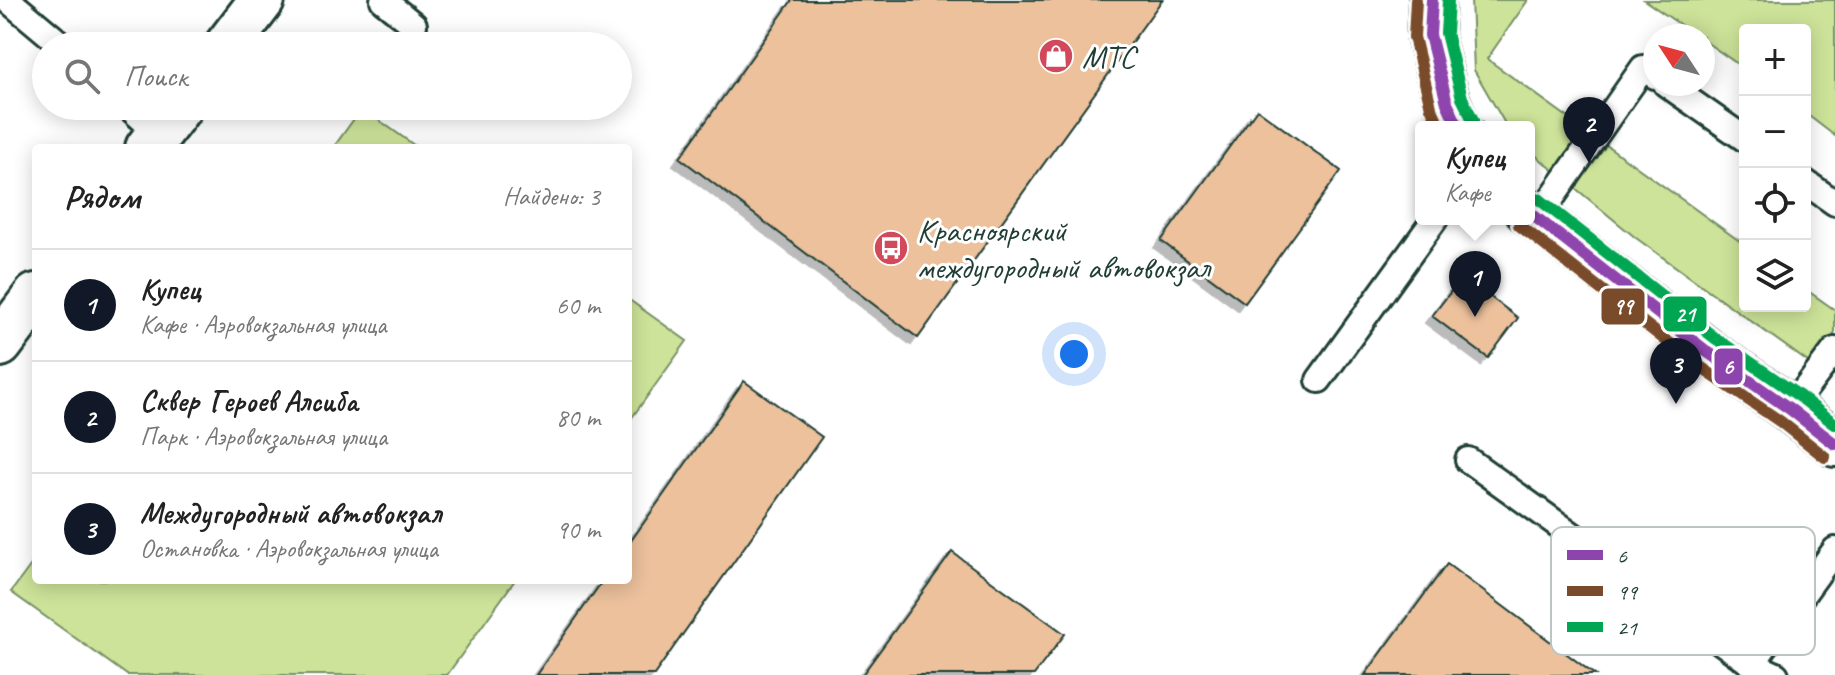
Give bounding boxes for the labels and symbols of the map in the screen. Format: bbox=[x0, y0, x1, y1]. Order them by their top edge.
north arrow bbox=[1643, 24, 1715, 96]
place label: МТС bbox=[1082, 36, 1139, 77]
shop icon: МТС bbox=[1037, 37, 1075, 75]
pin: 2 bbox=[1563, 97, 1615, 163]
place label: Красноярский междугородный автовокзал bbox=[917, 210, 1212, 288]
bus stop icon: Красноярский междугородный автовокзал bbox=[872, 229, 910, 267]
pin: 1 bbox=[1449, 251, 1501, 317]
line badge: 99 bbox=[1600, 287, 1646, 326]
text: 99 bbox=[1613, 293, 1635, 321]
line badge: 21 bbox=[1662, 295, 1708, 333]
text: 21 bbox=[1675, 301, 1697, 329]
your location bbox=[1054, 334, 1094, 374]
pin: 3 bbox=[1650, 338, 1702, 404]
line badge: 6 bbox=[1713, 347, 1744, 386]
text: 6 bbox=[1723, 353, 1735, 381]
legend bbox=[1551, 527, 1815, 655]
text: 6 bbox=[1617, 542, 1628, 570]
text: 99 bbox=[1617, 578, 1639, 606]
text: 21 bbox=[1617, 614, 1638, 642]

